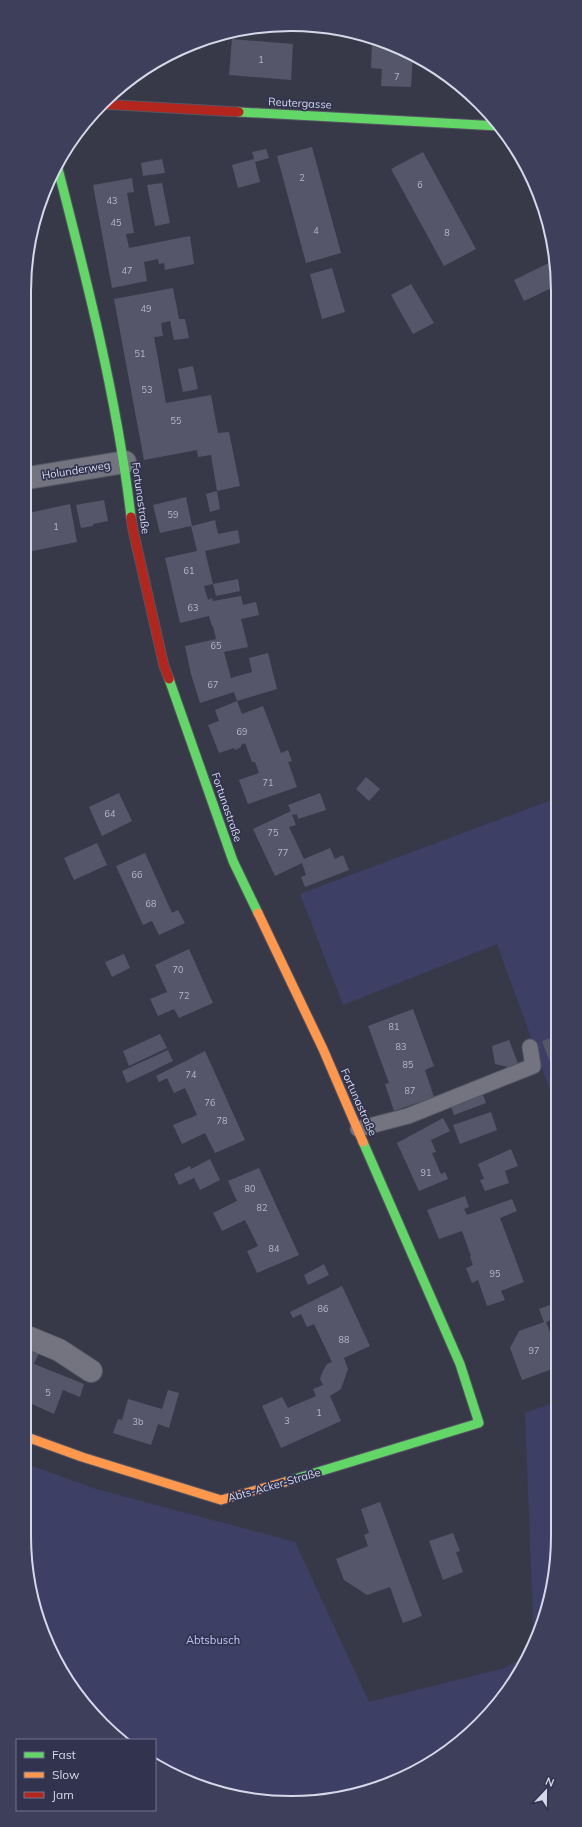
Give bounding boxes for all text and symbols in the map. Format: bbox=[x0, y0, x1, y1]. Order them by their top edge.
house number: 1 bbox=[258, 54, 264, 65]
house number: 7 bbox=[394, 71, 400, 82]
street label: Reutergasse bbox=[268, 94, 332, 112]
house number: 2 bbox=[299, 172, 305, 183]
house number: 6 bbox=[417, 179, 423, 190]
house number: 43 bbox=[107, 195, 117, 206]
house number: 45 bbox=[111, 217, 122, 228]
house number: 4 bbox=[313, 225, 319, 236]
house number: 8 bbox=[444, 227, 450, 238]
house number: 47 bbox=[122, 265, 132, 276]
house number: 49 bbox=[141, 303, 151, 314]
house number: 51 bbox=[135, 348, 145, 359]
house number: 53 bbox=[142, 384, 152, 395]
house number: 55 bbox=[171, 415, 182, 426]
street label: Holunderweg bbox=[41, 458, 111, 482]
street label: Fortunastraße bbox=[129, 461, 153, 535]
house number: 59 bbox=[168, 509, 178, 520]
house number: 1 bbox=[53, 521, 59, 532]
house number: 61 bbox=[184, 565, 194, 576]
house number: 63 bbox=[188, 602, 198, 613]
house number: 65 bbox=[211, 640, 222, 651]
house number: 67 bbox=[208, 679, 218, 690]
house number: 69 bbox=[237, 726, 247, 737]
street label: Fortunastraße bbox=[209, 770, 245, 844]
house number: 71 bbox=[263, 777, 273, 788]
house number: 64 bbox=[105, 808, 116, 819]
house number: 75 bbox=[268, 827, 279, 838]
house number: 77 bbox=[278, 847, 288, 858]
house number: 66 bbox=[132, 869, 142, 880]
house number: 68 bbox=[146, 898, 156, 909]
house number: 70 bbox=[173, 964, 183, 975]
house number: 72 bbox=[179, 990, 189, 1001]
house number: 81 bbox=[389, 1021, 399, 1032]
house number: 83 bbox=[396, 1041, 406, 1052]
house number: 85 bbox=[403, 1059, 414, 1070]
street label: Fortunastraße bbox=[338, 1066, 380, 1138]
house number: 74 bbox=[186, 1069, 197, 1080]
house number: 87 bbox=[405, 1085, 415, 1096]
house number: 76 bbox=[205, 1097, 215, 1108]
house number: 78 bbox=[217, 1115, 227, 1126]
house number: 91 bbox=[421, 1167, 431, 1178]
house number: 80 bbox=[245, 1183, 255, 1194]
house number: 82 bbox=[257, 1202, 267, 1213]
house number: 84 bbox=[269, 1243, 280, 1254]
house number: 95 bbox=[490, 1268, 501, 1279]
house number: 86 bbox=[318, 1303, 328, 1314]
house number: 88 bbox=[339, 1334, 349, 1345]
house number: 97 bbox=[529, 1345, 539, 1356]
house number: 5 bbox=[45, 1387, 51, 1398]
house number: 1 bbox=[316, 1407, 322, 1418]
house number: 3 bbox=[284, 1415, 290, 1426]
house number: 3b bbox=[133, 1416, 143, 1427]
street label: Abts-Acker-Straße bbox=[226, 1465, 322, 1505]
park label: Abtsbusch bbox=[186, 1633, 240, 1647]
legend bbox=[16, 1739, 156, 1811]
text: Fast bbox=[52, 1747, 76, 1762]
text: Slow bbox=[52, 1767, 80, 1782]
north arrow bbox=[526, 1771, 566, 1811]
text: N bbox=[543, 1774, 556, 1790]
text: Jam bbox=[52, 1787, 74, 1802]

